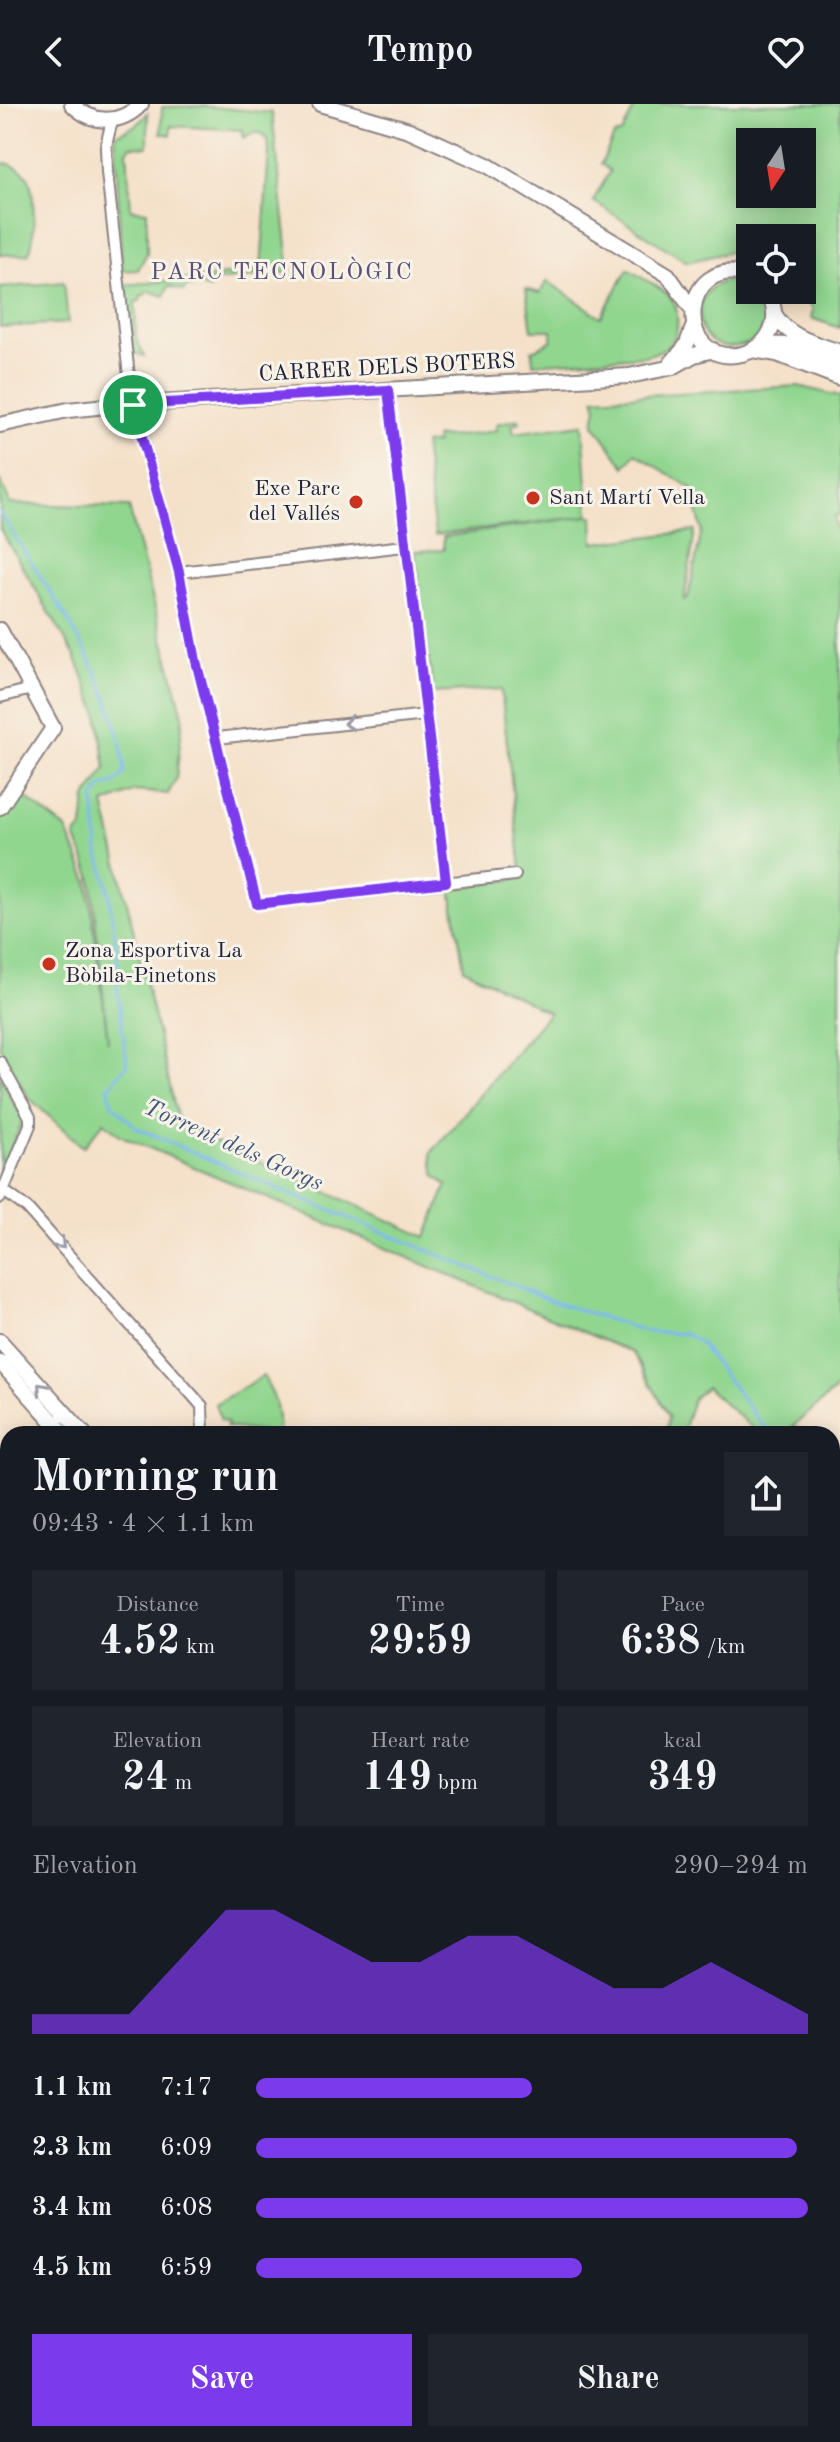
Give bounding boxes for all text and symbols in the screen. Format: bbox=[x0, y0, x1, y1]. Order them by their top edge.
icon: back bbox=[32, 30, 76, 74]
icon: heart bbox=[764, 30, 808, 74]
text: Tempo bbox=[367, 34, 474, 70]
north arrow bbox=[736, 128, 816, 208]
map controls bbox=[736, 128, 816, 304]
button: locate bbox=[736, 224, 816, 304]
district label: PARC TECNOLÒGIC bbox=[150, 256, 414, 285]
street label: CARRER DELS BOTERS bbox=[258, 350, 516, 386]
pin bbox=[99, 371, 167, 439]
icon: arrive bbox=[111, 383, 155, 427]
place label: Exe Parc del Vallés bbox=[249, 478, 340, 525]
place label: Sant Martí Vella bbox=[549, 487, 705, 509]
marker: Sant Martí Vella bbox=[524, 489, 542, 507]
marker: Exe Parc del Vallés bbox=[347, 493, 365, 511]
one-way arrow bbox=[342, 715, 355, 732]
place label: Zona Esportiva La Bòbila-Pinetons bbox=[65, 940, 243, 987]
marker: Zona Esportiva La Bòbila-Pinetons bbox=[40, 955, 58, 973]
water label: Torrent dels Gorgs bbox=[140, 1096, 326, 1196]
one-way arrow bbox=[50, 1235, 64, 1250]
one-way arrow bbox=[37, 1382, 51, 1397]
button: share bbox=[724, 1452, 808, 1536]
text: Morning run bbox=[32, 1456, 279, 1500]
text: 09:43 · 4 × 1.1 km bbox=[32, 1511, 254, 1537]
text: Distance bbox=[116, 1594, 199, 1616]
text: Time bbox=[395, 1594, 445, 1616]
text: Pace bbox=[660, 1594, 705, 1616]
text: 4.52 bbox=[99, 1623, 180, 1663]
text: 29:59 bbox=[368, 1623, 472, 1663]
text: 6:38 bbox=[620, 1623, 701, 1663]
text: km bbox=[180, 1636, 215, 1658]
text: /km bbox=[701, 1636, 746, 1658]
text: Elevation bbox=[113, 1730, 202, 1752]
text: Heart rate bbox=[371, 1730, 469, 1752]
text: kcal bbox=[664, 1730, 702, 1752]
text: 24 bbox=[122, 1759, 169, 1799]
text: 149 bbox=[362, 1759, 432, 1799]
text: 349 bbox=[648, 1759, 717, 1799]
text: m bbox=[169, 1772, 192, 1794]
text: bpm bbox=[432, 1772, 478, 1794]
text: Elevation bbox=[32, 1853, 138, 1879]
text: 290–294 m bbox=[673, 1853, 808, 1879]
text: 1.1 km bbox=[32, 2075, 112, 2101]
text: 7:17 bbox=[160, 2075, 213, 2101]
text: 2.3 km bbox=[32, 2135, 112, 2161]
text: 6:09 bbox=[160, 2135, 213, 2161]
text: 3.4 km bbox=[32, 2195, 112, 2221]
text: 6:08 bbox=[160, 2195, 213, 2221]
text: 4.5 km bbox=[32, 2255, 112, 2281]
text: 6:59 bbox=[160, 2255, 213, 2281]
button: Save bbox=[32, 2334, 412, 2426]
button: Share bbox=[428, 2334, 808, 2426]

